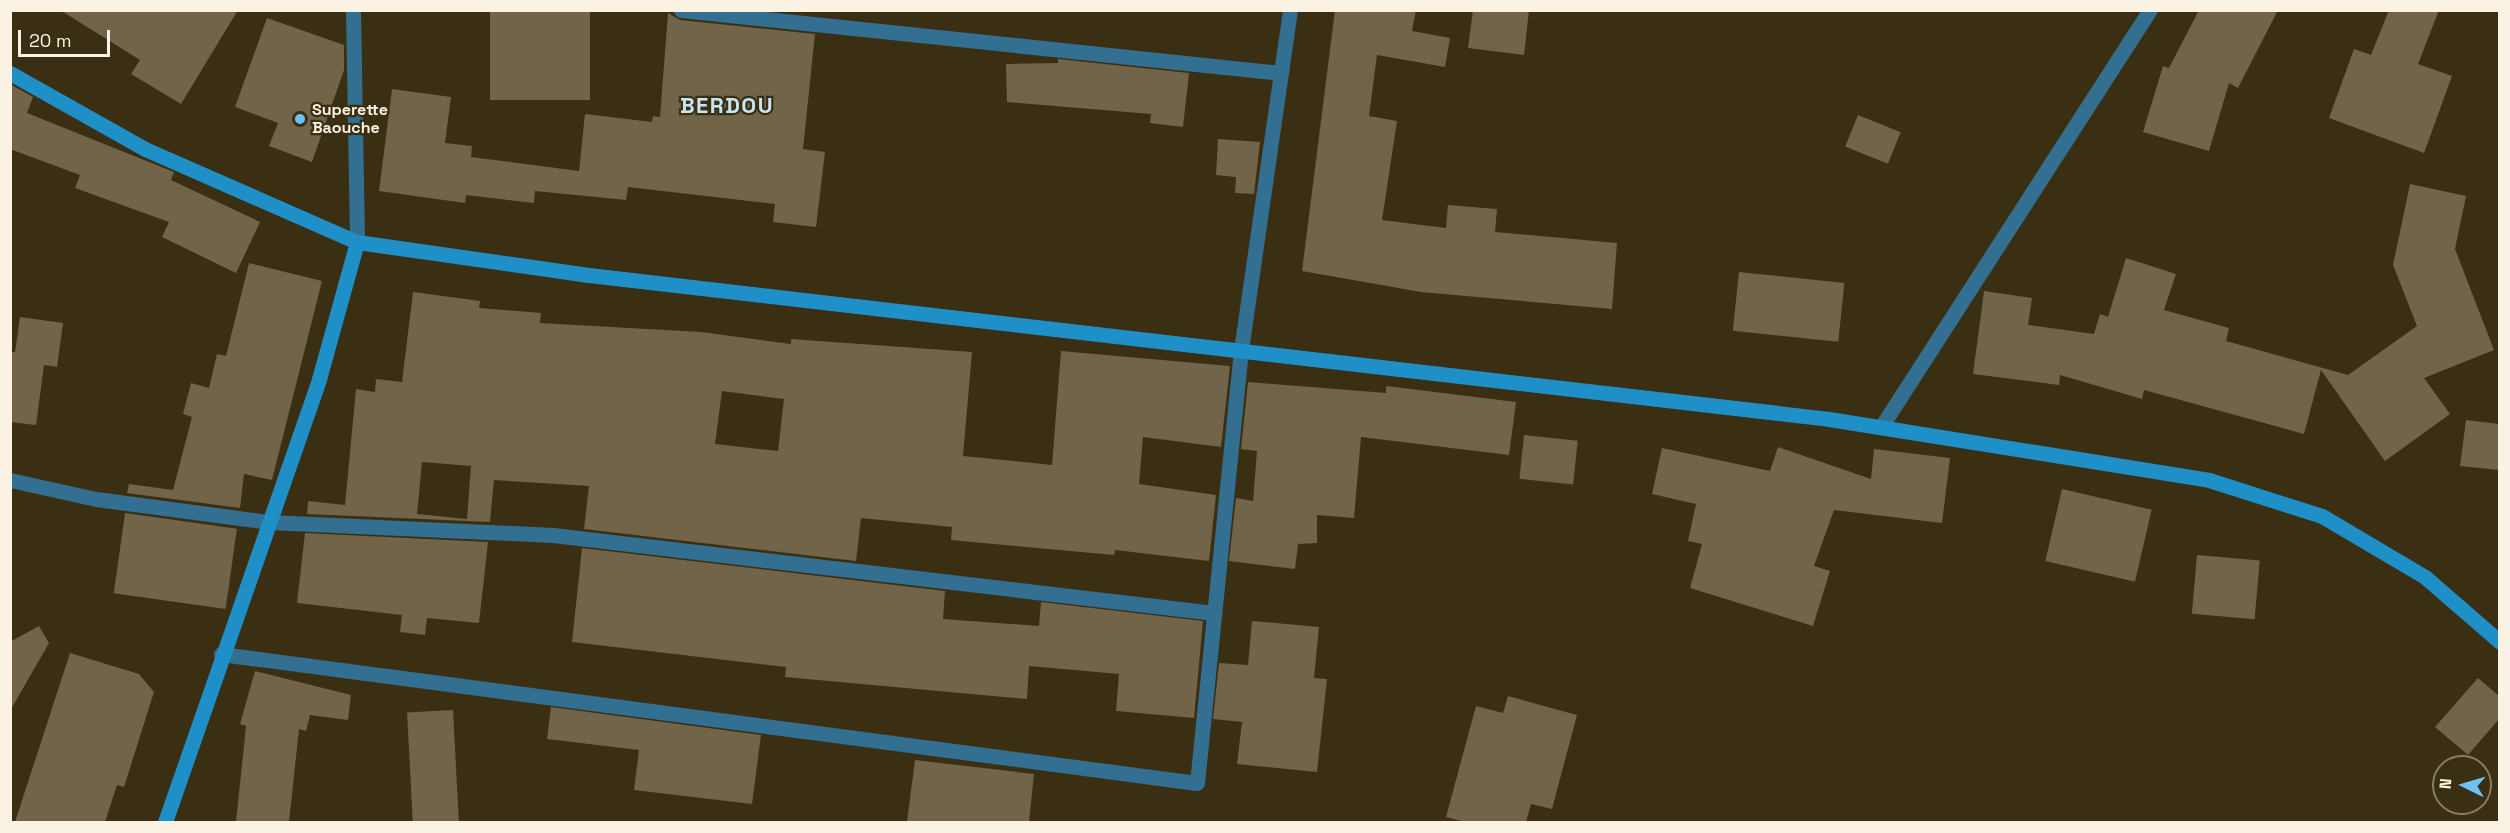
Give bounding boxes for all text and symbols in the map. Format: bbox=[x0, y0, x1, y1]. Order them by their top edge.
scale bar bbox=[21, 18, 112, 56]
text: 20 m bbox=[29, 29, 72, 52]
district label: BERDOU bbox=[680, 93, 774, 119]
place label: Superette Baouche bbox=[312, 100, 388, 138]
marker: Superette Baouche bbox=[293, 112, 307, 126]
north arrow bbox=[2432, 755, 2492, 815]
text: N bbox=[2435, 777, 2456, 790]

